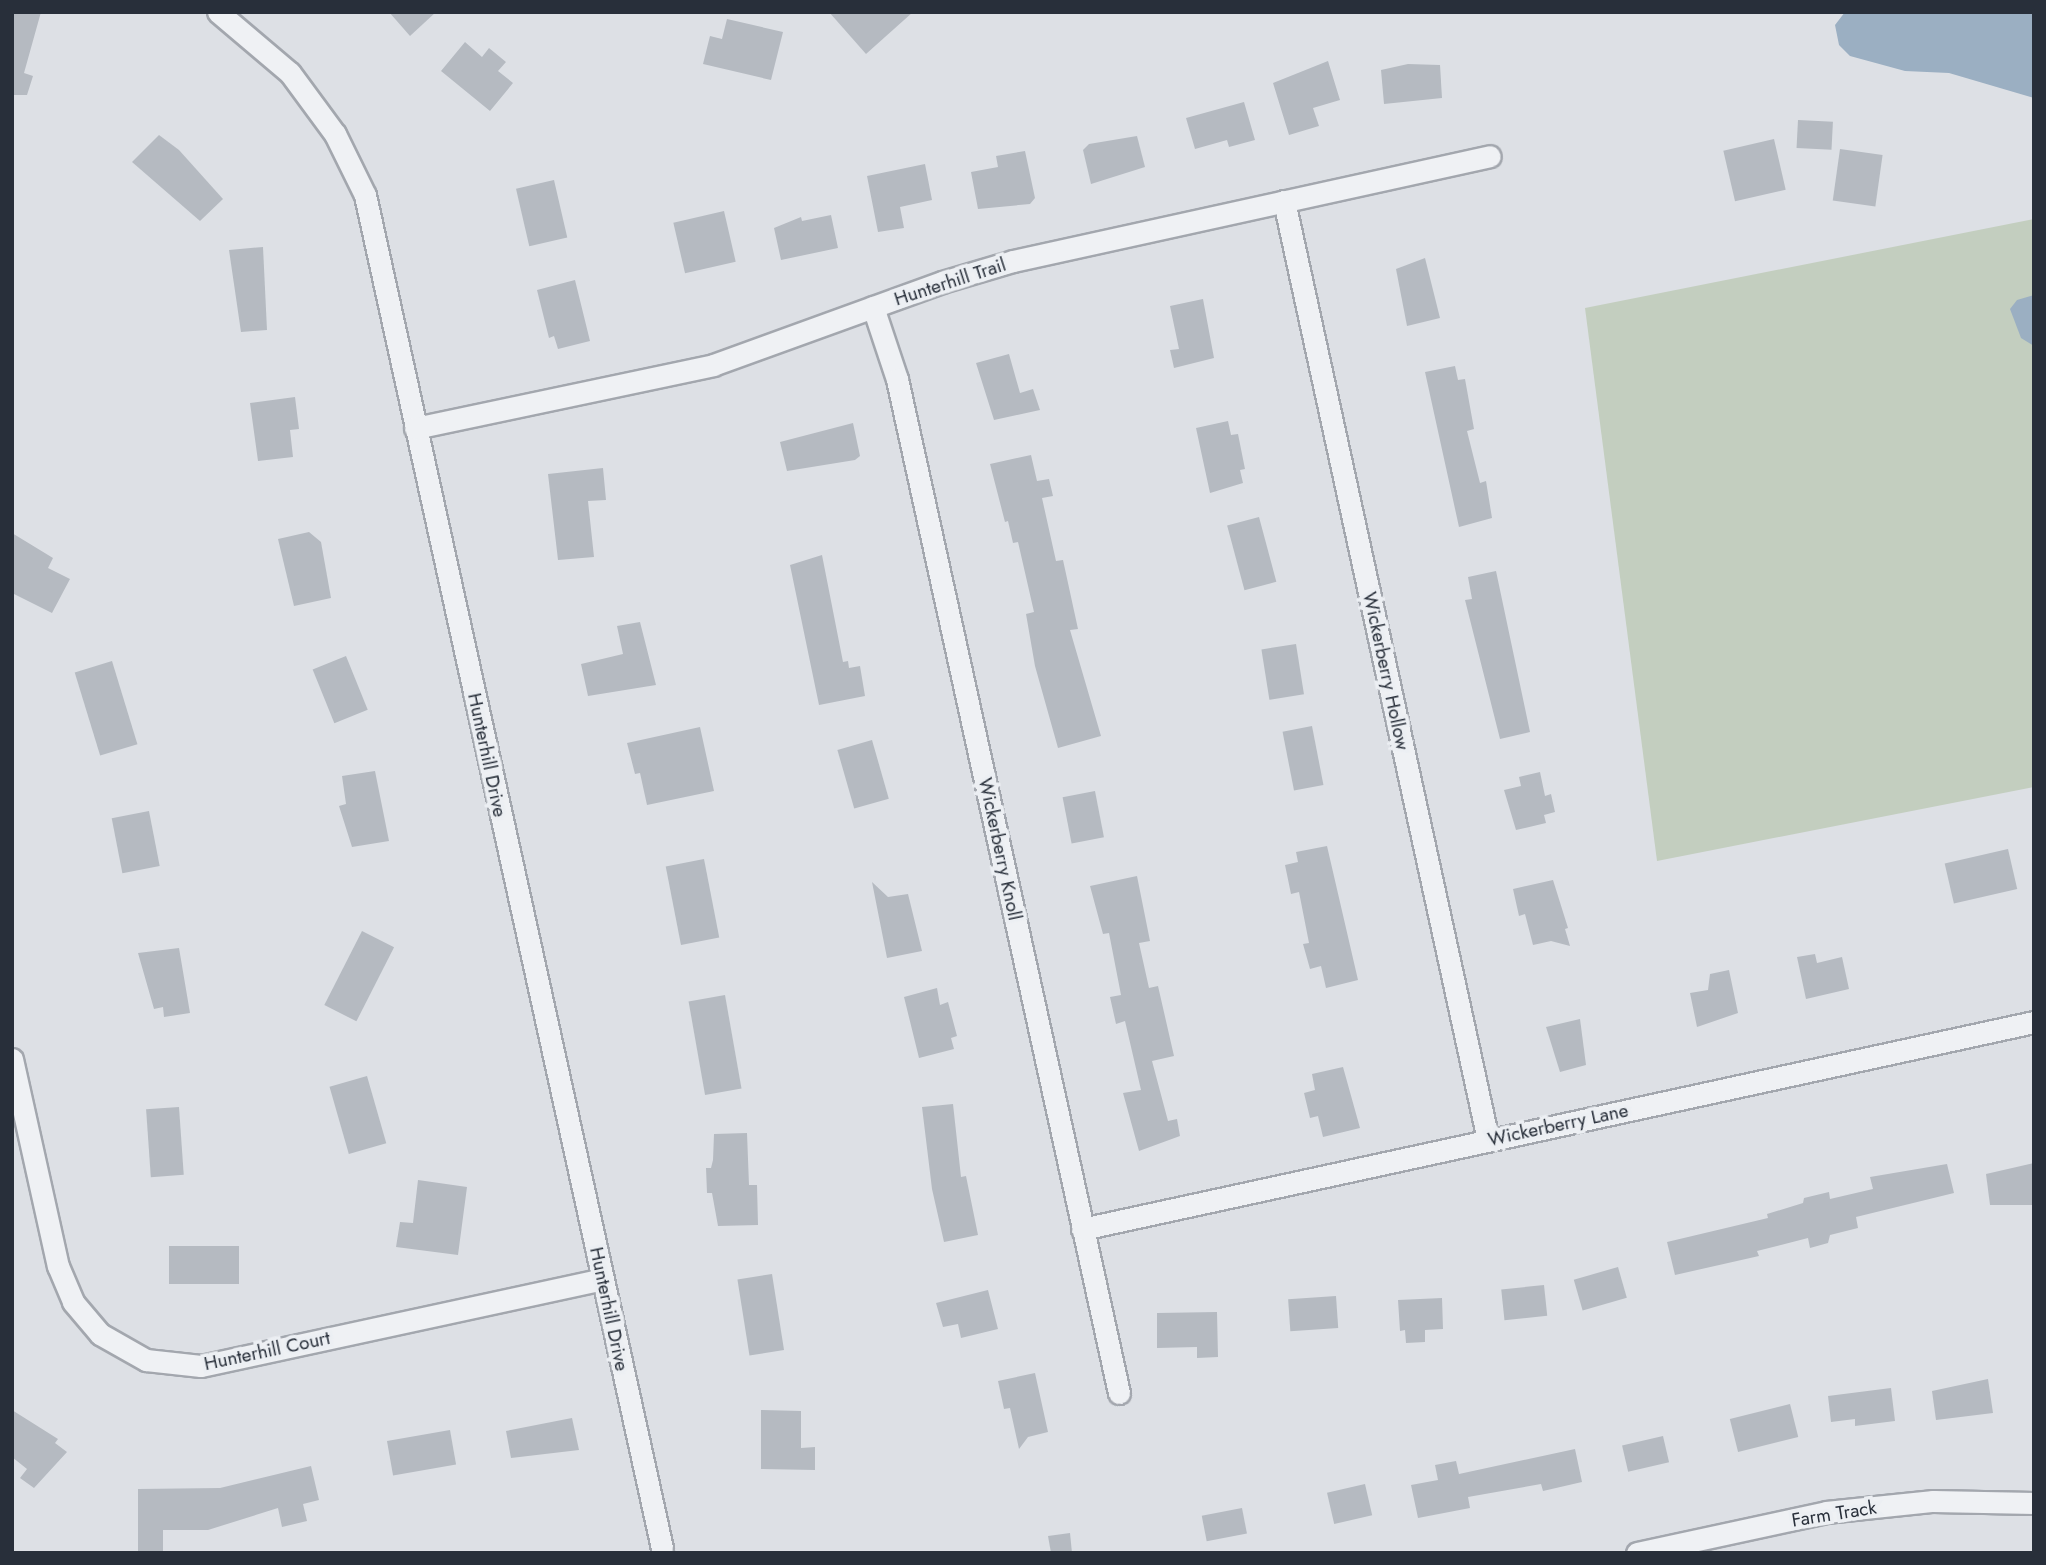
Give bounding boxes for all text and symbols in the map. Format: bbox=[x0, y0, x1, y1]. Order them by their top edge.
street label: Hunterhill Trail bbox=[891, 253, 1009, 311]
street label: Wickerberry Hollow bbox=[1358, 590, 1414, 752]
street label: Hunterhill Drive bbox=[463, 691, 511, 819]
street label: Wickerberry Knoll bbox=[974, 776, 1026, 922]
street label: Wickerberry Lane bbox=[1486, 1099, 1630, 1151]
street label: Hunterhill Drive bbox=[585, 1245, 633, 1373]
street label: Hunterhill Court bbox=[202, 1327, 332, 1375]
street label: Farm Track bbox=[1790, 1496, 1878, 1532]

